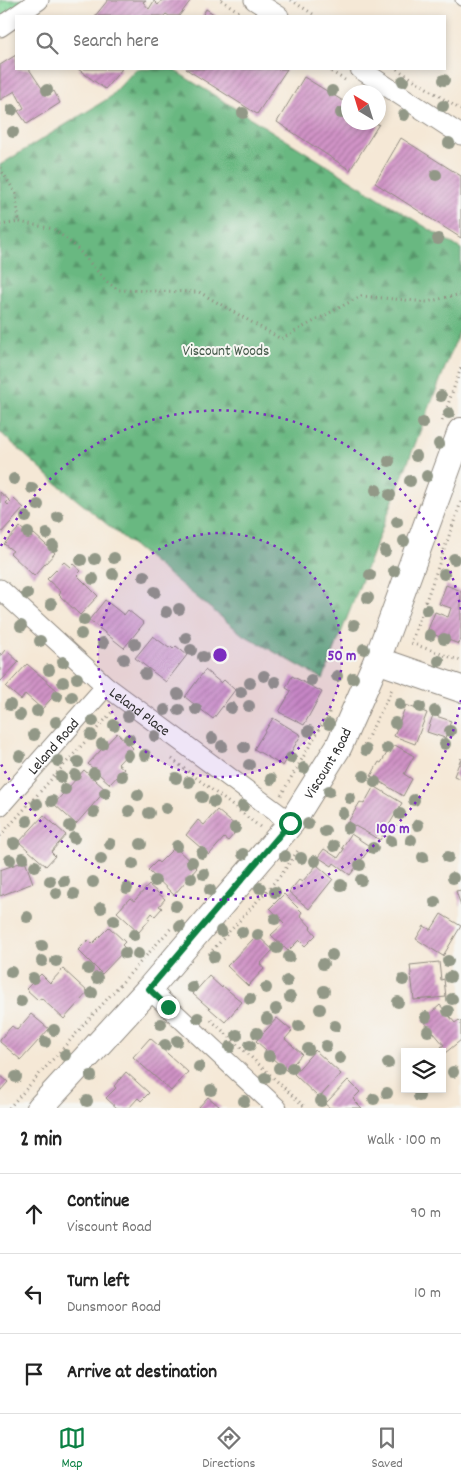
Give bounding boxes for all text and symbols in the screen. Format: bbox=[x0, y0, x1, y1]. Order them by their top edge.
search box bbox=[15, 15, 446, 70]
icon: search bbox=[33, 29, 61, 57]
text: Search here bbox=[73, 29, 159, 56]
north arrow bbox=[341, 85, 386, 130]
park label: Viscount Woods bbox=[183, 341, 269, 363]
centre of rings bbox=[211, 646, 229, 664]
text: 50 m bbox=[328, 646, 356, 668]
street label: Leland Place bbox=[104, 683, 174, 743]
street label: Leland Road bbox=[23, 714, 86, 780]
street label: Viscount Road bbox=[299, 725, 359, 804]
route start bbox=[279, 812, 302, 835]
text: 100 m bbox=[376, 819, 410, 841]
route end bbox=[157, 996, 180, 1019]
map controls bbox=[401, 1048, 446, 1093]
button: layers bbox=[401, 1048, 446, 1093]
text: 2 min bbox=[20, 1126, 62, 1156]
text: Walk · 100 m bbox=[367, 1129, 441, 1152]
text: Continue bbox=[67, 1189, 129, 1216]
icon: ahead bbox=[20, 1200, 48, 1228]
text: 90 m bbox=[410, 1202, 441, 1225]
text: Viscount Road bbox=[67, 1216, 152, 1239]
text: Turn left bbox=[67, 1269, 130, 1296]
icon: left bbox=[20, 1280, 48, 1308]
text: 10 m bbox=[414, 1282, 441, 1305]
text: Dunsmoor Road bbox=[67, 1296, 161, 1319]
icon: arrive bbox=[20, 1360, 48, 1388]
text: Arrive at destination bbox=[67, 1360, 217, 1387]
tab: Map bbox=[58, 1424, 86, 1474]
tab: Directions bbox=[202, 1424, 255, 1474]
tab: Saved bbox=[372, 1424, 403, 1474]

